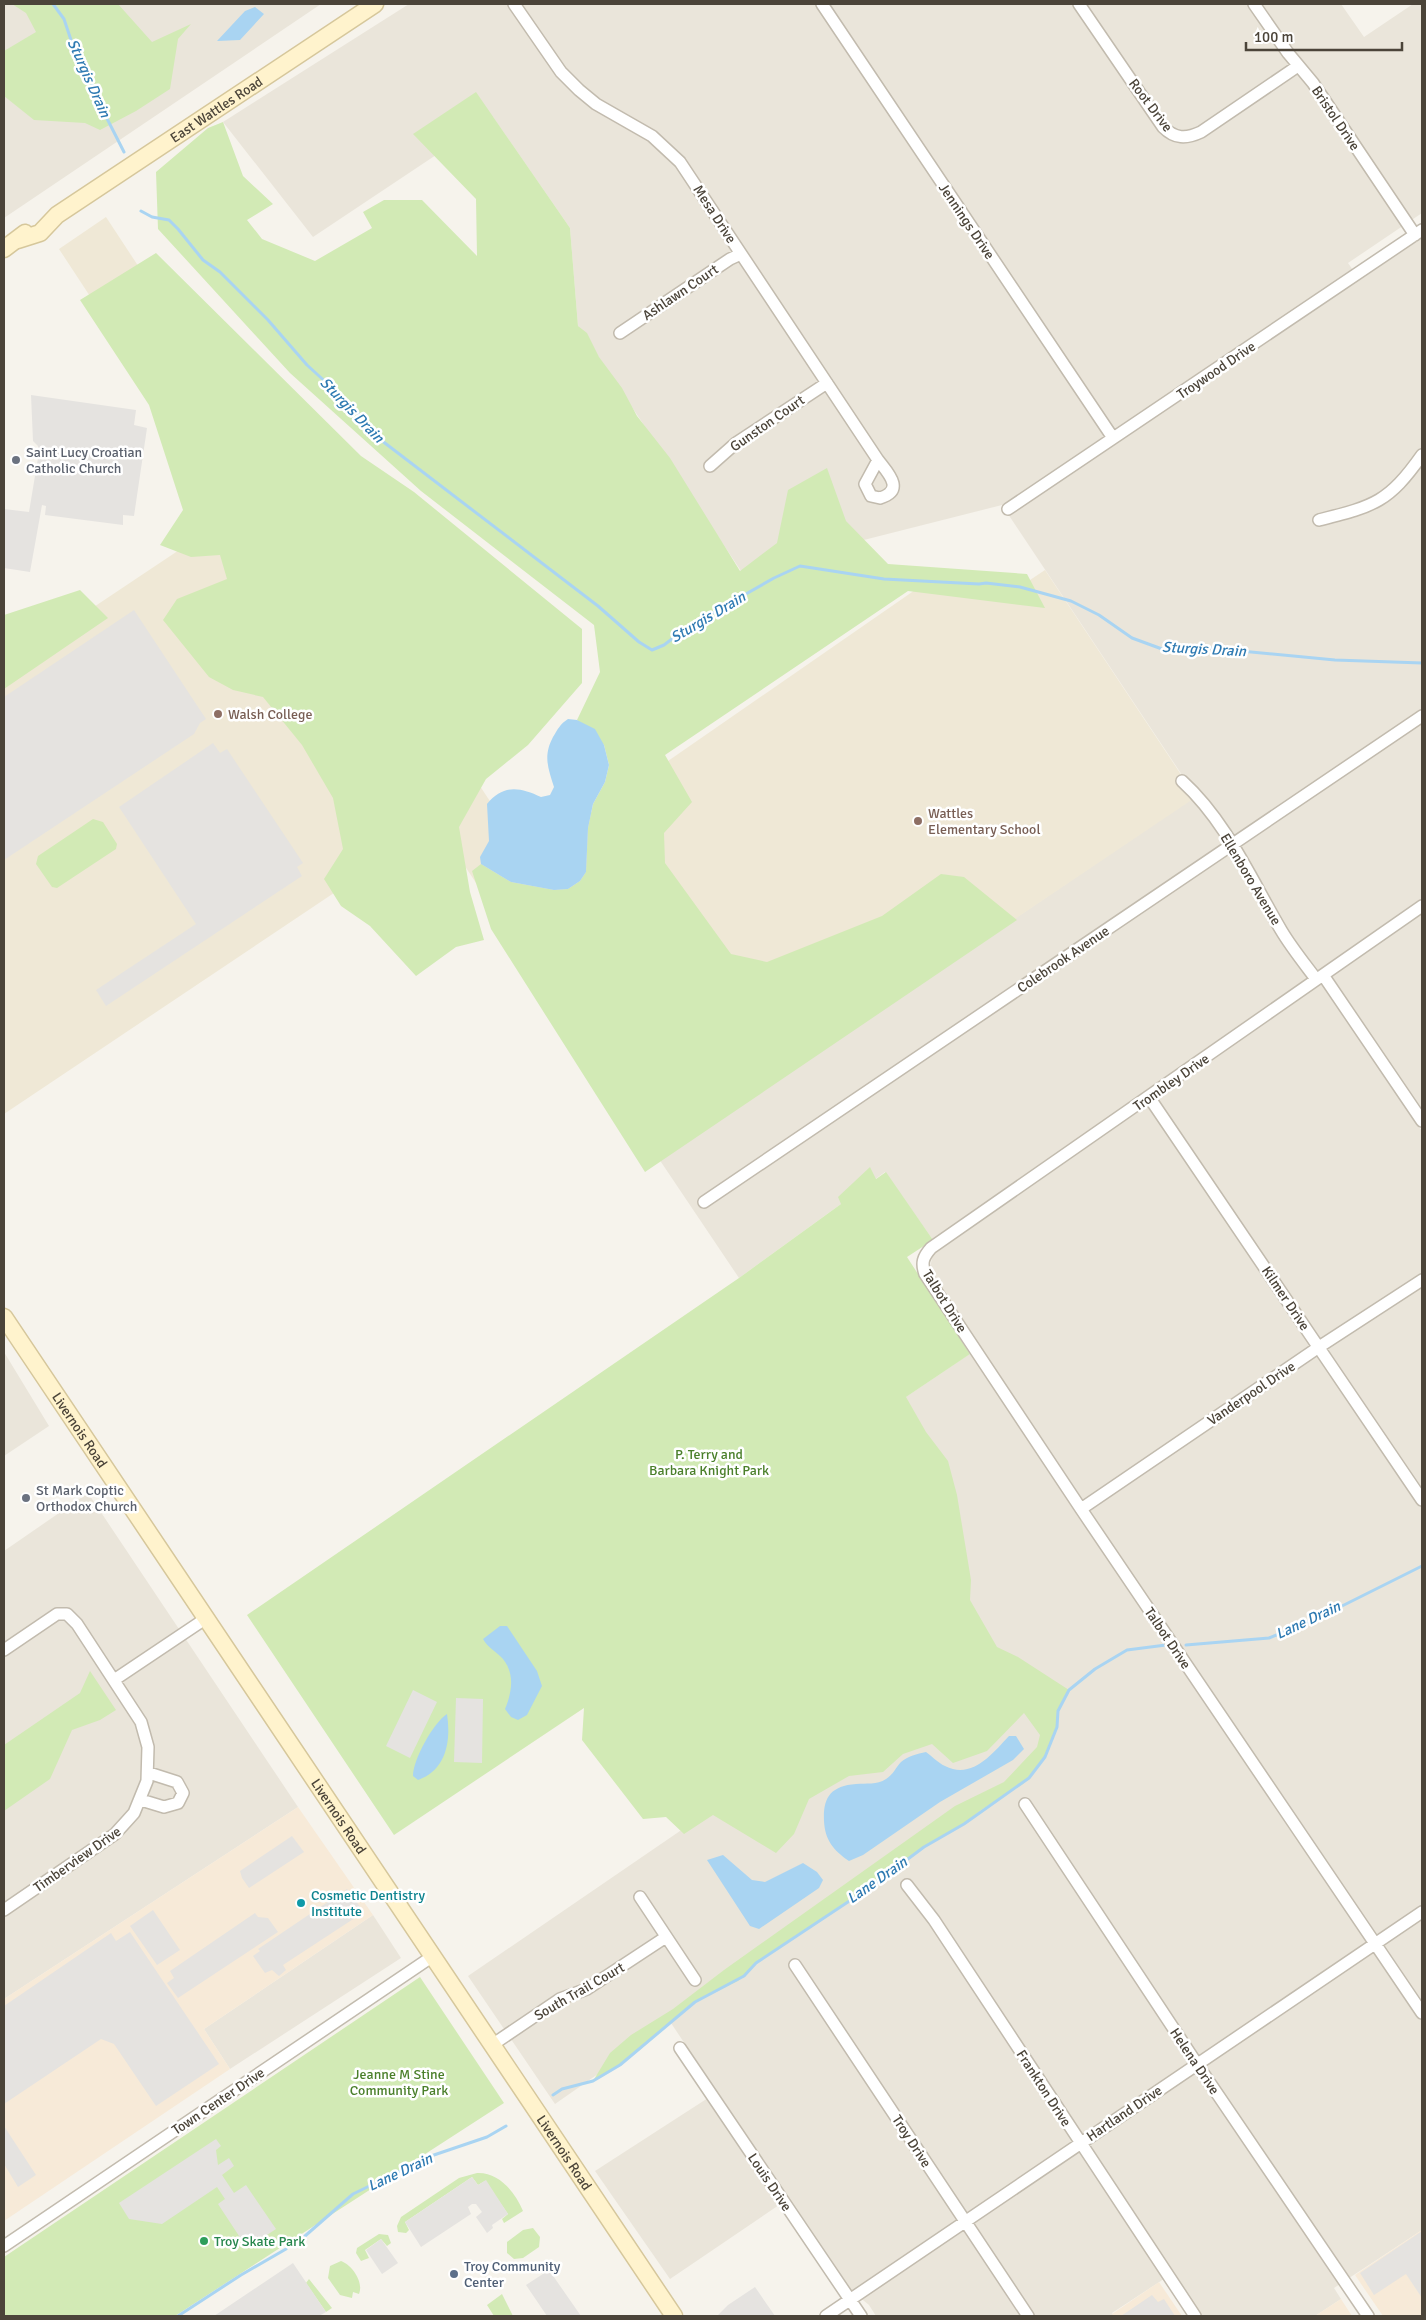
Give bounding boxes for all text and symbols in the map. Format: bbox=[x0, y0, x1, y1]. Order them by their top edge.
scale bar bbox=[1246, 20, 1402, 52]
text: 100 m bbox=[1254, 28, 1294, 46]
water label: Sturgis Drain bbox=[64, 36, 115, 121]
street label: East Wattles Road bbox=[167, 73, 266, 147]
street label: Root Drive bbox=[1125, 75, 1176, 135]
street label: Bristol Drive bbox=[1308, 83, 1363, 154]
street label: Jennings Drive bbox=[935, 180, 998, 262]
street label: Mesa Drive bbox=[689, 182, 740, 247]
street label: Ashlawn Court bbox=[639, 261, 722, 324]
street label: Troywood Drive bbox=[1174, 338, 1259, 403]
water label: Sturgis Drain bbox=[316, 374, 388, 447]
street label: Gunston Court bbox=[727, 391, 808, 455]
place label: Saint Lucy Croatian Catholic Church bbox=[26, 444, 142, 477]
marker: Saint Lucy Croatian Catholic Church bbox=[10, 454, 22, 466]
water label: Sturgis Drain bbox=[667, 587, 749, 646]
water label: Sturgis Drain bbox=[1162, 638, 1247, 660]
place label: Walsh College bbox=[228, 706, 312, 723]
marker: Walsh College bbox=[212, 708, 224, 720]
place label: Wattles Elementary School bbox=[928, 805, 1041, 838]
marker: Wattles Elementary School bbox=[912, 815, 924, 827]
street label: Ellenboro Avenue bbox=[1216, 830, 1285, 928]
street label: Colebrook Avenue bbox=[1014, 922, 1113, 996]
street label: Trombley Drive bbox=[1130, 1050, 1212, 1115]
street label: Kilmer Drive bbox=[1258, 1263, 1313, 1334]
street label: Talbot Drive bbox=[919, 1267, 971, 1336]
street label: Vanderpool Drive bbox=[1204, 1358, 1298, 1429]
street label: Livernois Road bbox=[48, 1389, 111, 1471]
park label: P. Terry and Barbara Knight Park bbox=[649, 1446, 769, 1479]
place label: St Mark Coptic Orthodox Church bbox=[36, 1482, 137, 1515]
marker: St Mark Coptic Orthodox Church bbox=[20, 1492, 32, 1504]
water label: Lane Drain bbox=[1273, 1597, 1344, 1643]
street label: Talbot Drive bbox=[1141, 1604, 1194, 1672]
street label: Livernois Road bbox=[307, 1776, 370, 1857]
street label: Timberview Drive bbox=[30, 1823, 124, 1896]
water label: Lane Drain bbox=[843, 1852, 911, 1907]
place label: Cosmetic Dentistry Institute bbox=[311, 1887, 425, 1920]
marker: Cosmetic Dentistry Institute bbox=[295, 1897, 307, 1909]
street label: South Trail Court bbox=[531, 1959, 627, 2024]
street label: Helena Drive bbox=[1166, 2025, 1223, 2098]
street label: Frankton Drive bbox=[1013, 2047, 1075, 2130]
street label: Town Center Drive bbox=[169, 2064, 268, 2139]
park label: Jeanne M Stine Community Park bbox=[350, 2066, 448, 2099]
street label: Hartland Drive bbox=[1083, 2082, 1165, 2145]
street label: Livernois Road bbox=[533, 2112, 595, 2194]
street label: Troy Drive bbox=[888, 2112, 935, 2171]
water label: Lane Drain bbox=[365, 2149, 436, 2195]
street label: Louis Drive bbox=[744, 2150, 795, 2214]
place label: Troy Skate Park bbox=[214, 2233, 305, 2250]
marker: Troy Skate Park bbox=[198, 2235, 210, 2247]
place label: Troy Community Center bbox=[464, 2258, 561, 2291]
marker: Troy Community Center bbox=[448, 2268, 460, 2280]

